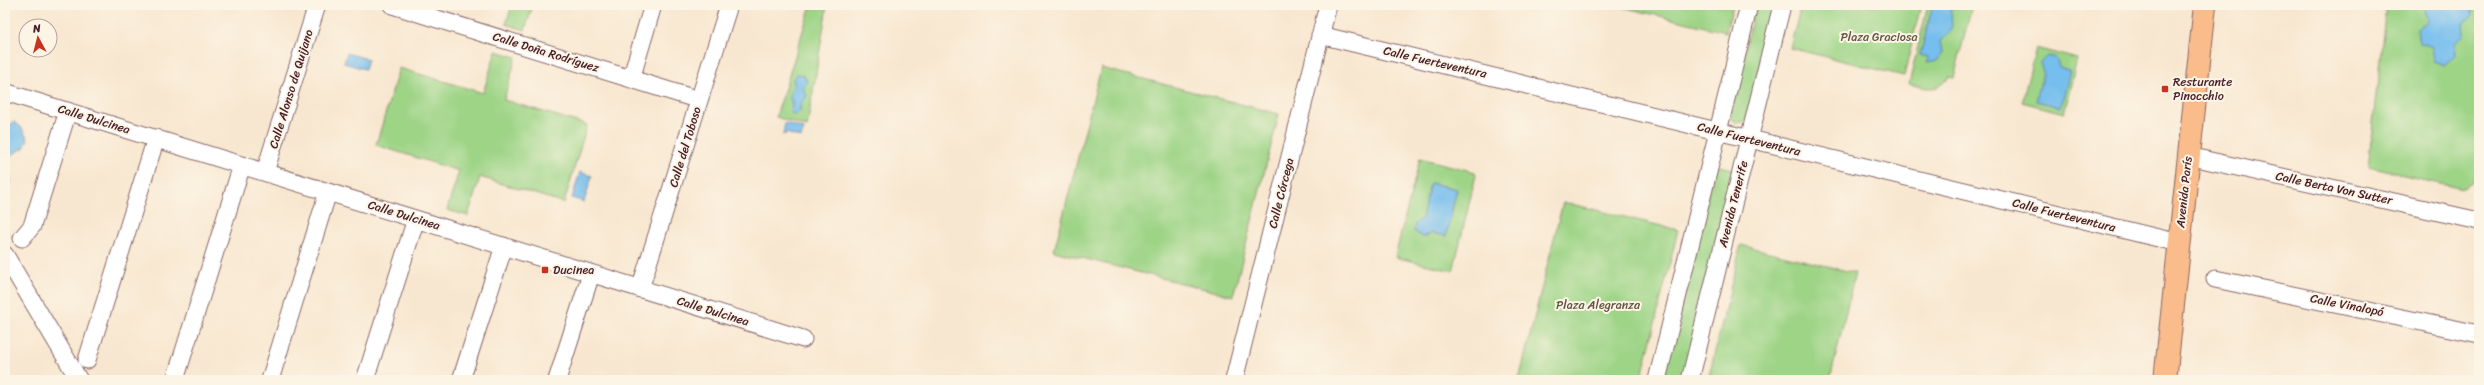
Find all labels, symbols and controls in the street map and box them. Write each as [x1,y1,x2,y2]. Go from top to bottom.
north arrow [18,18,58,58]
text: N [31,19,42,39]
street label: Calle Doña Rodríguez [490,25,602,79]
park label: Plaza Graciosa [1841,26,1917,48]
street label: Calle Alonso de Quijano [262,27,320,151]
street label: Calle Fuerteventura [1381,39,1490,85]
place label: Resturante Pinocchio [2173,71,2232,107]
marker: Resturante Pinocchio [2160,84,2170,94]
street label: Calle Dulcinea [55,98,133,140]
street label: Calle del Toboso [662,104,708,190]
street label: Calle Fuerteventura [1695,116,1804,163]
street label: Calle Córcega [1262,155,1300,231]
street label: Avenida París [2169,155,2199,230]
street label: Avenida Tenerife [1711,158,1754,251]
street label: Calle Berta Von Sutter [2273,165,2396,211]
street label: Calle Fuerteventura [2010,192,2119,239]
street label: Calle Dulcinea [365,194,443,236]
place label: Ducinea [553,259,594,281]
marker: Ducinea [540,265,550,275]
street label: Calle Vinalopó [2308,287,2387,323]
street label: Calle Dulcinea [674,290,752,332]
park label: Plaza Alegranza [1556,294,1641,316]

